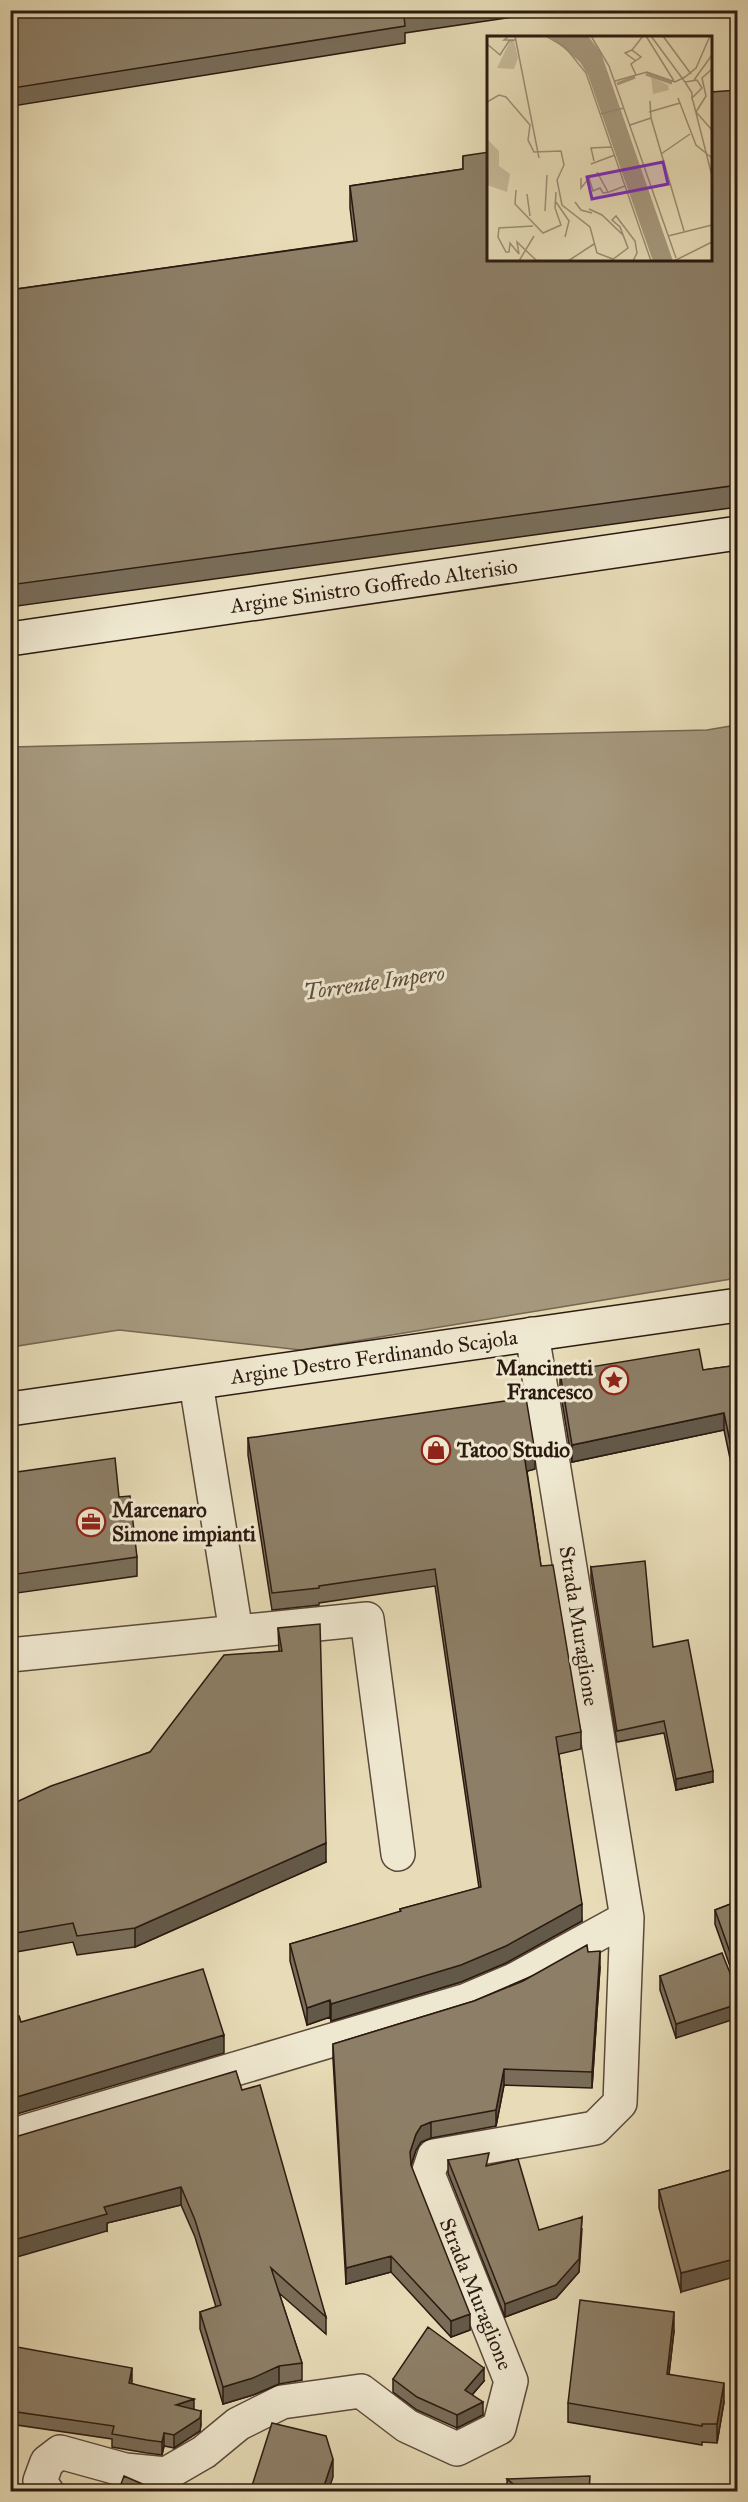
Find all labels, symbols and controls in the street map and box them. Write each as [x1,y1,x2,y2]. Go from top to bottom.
inset map [487,36,712,261]
street label: Argine Sinistro Goffredo Alterisio [228,553,520,619]
water label: Torrente Impero [302,959,446,1006]
street label: Argine Destro Ferdinando Scajola [228,1324,519,1390]
place label: Mancinetti Francesco [496,1355,593,1405]
place icon: Mancinetti Francesco [598,1364,630,1396]
shop icon: Tatoo Studio [420,1434,452,1466]
place label: Tatoo Studio [456,1437,570,1463]
place label: Marcenaro Simone impianti [112,1497,256,1547]
office icon: Marcenaro Simone impianti [75,1506,107,1538]
street label: Strada Muraglione [554,1544,605,1708]
street label: Strada Muraglione [434,2214,518,2374]

